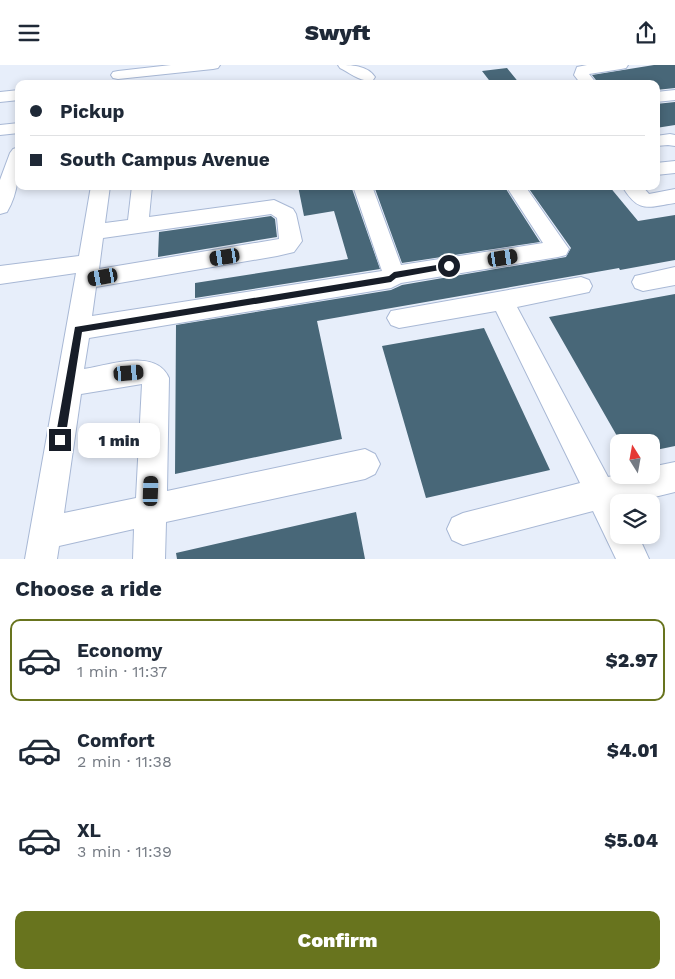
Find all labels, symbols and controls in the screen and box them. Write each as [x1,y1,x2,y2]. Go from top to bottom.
icon: menu [15,19,43,47]
icon: share [632,19,660,47]
text: Swyft [305,20,370,45]
text: Pickup [60,100,124,123]
text: South Campus Avenue [60,148,270,171]
car [209,247,240,267]
car [487,248,518,268]
route start [438,255,460,277]
car [86,267,119,287]
car [113,364,144,382]
callout: 1 min [78,423,160,457]
route end [49,429,71,451]
text: 1 min [98,431,140,450]
north arrow [610,434,660,484]
map controls [610,434,660,544]
car [142,476,159,506]
button: layers [610,494,660,544]
text: Choose a ride [15,576,162,601]
icon: car [17,638,62,683]
text: Economy [77,639,162,662]
text: $2.97 [606,649,658,672]
text: 1 min · 11:37 [77,662,167,681]
icon: car [17,728,62,773]
text: Comfort [77,729,155,752]
text: $4.01 [607,739,658,762]
text: 2 min · 11:38 [77,752,172,771]
icon: car [17,818,62,863]
text: XL [77,819,101,842]
text: $5.04 [604,829,658,852]
text: 3 min · 11:39 [77,842,172,861]
button: Confirm [15,911,660,969]

